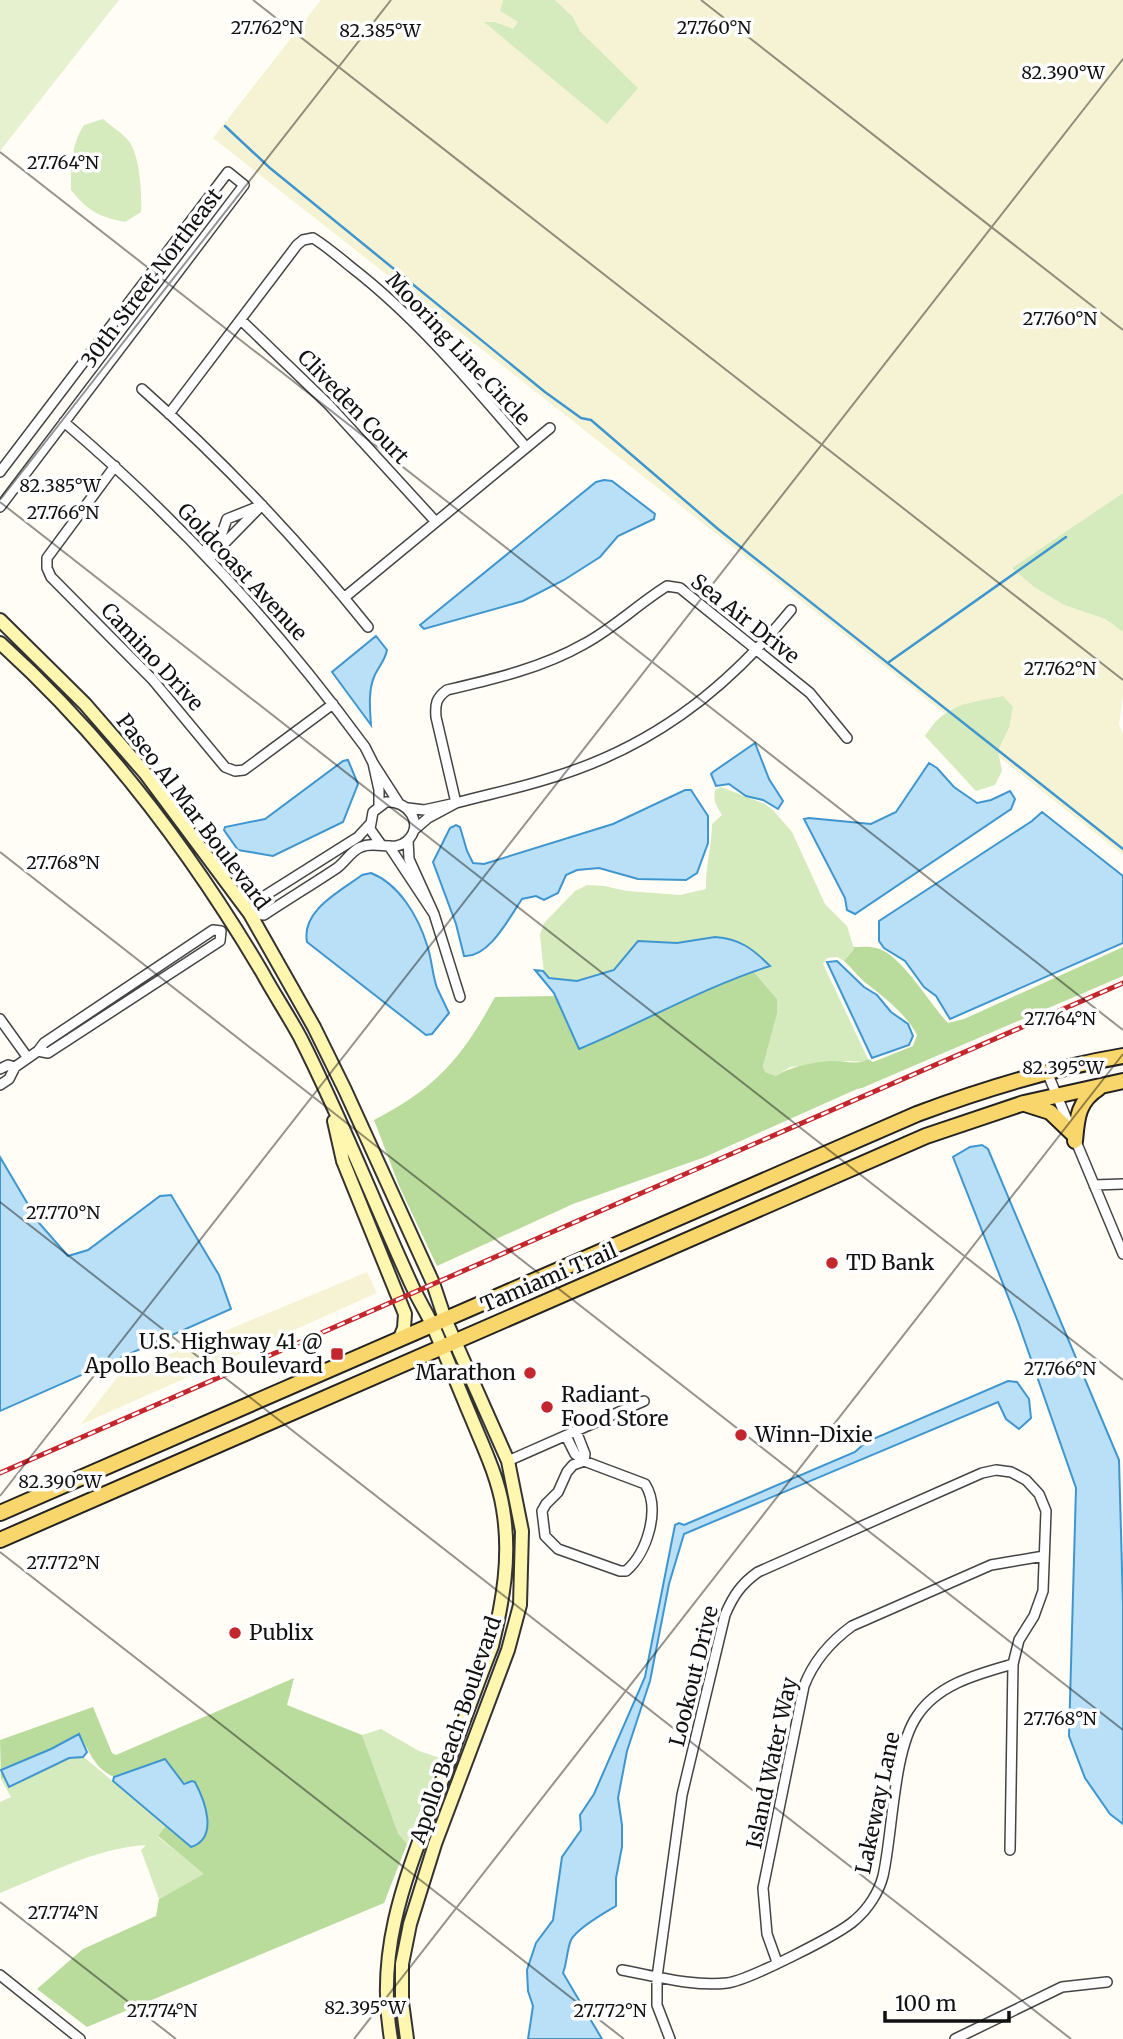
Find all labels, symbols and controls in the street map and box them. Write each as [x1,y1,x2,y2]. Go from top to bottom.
text: 27.762°N [231,16,303,39]
text: 27.760°N [677,16,751,39]
text: 82.385°W [339,19,422,42]
text: 82.390°W [1021,61,1106,84]
text: 27.764°N [27,151,99,174]
street label: 30th Street Northeast [75,183,228,373]
street label: Mooring Line Circle [380,266,536,431]
text: 27.760°N [1023,307,1097,330]
street label: Cliveden Court [292,344,415,470]
text: 82.385°W [19,474,102,497]
street label: Goldcoast Avenue [172,497,313,646]
text: 27.766°N [27,501,99,524]
street label: Sea Air Drive [686,568,805,669]
street label: Camino Drive [95,597,209,716]
text: 27.762°N [1024,657,1096,680]
street label: Paseo Al Mar Boulevard [111,708,276,915]
text: 27.768°N [26,851,100,874]
text: 27.764°N [1024,1007,1096,1030]
text: 82.395°W [1022,1056,1105,1079]
text: 27.770°N [26,1201,100,1224]
street label: Tamiami Trail [477,1237,621,1318]
place label: TD Bank [846,1249,935,1276]
marker: TD Bank [824,1255,840,1271]
place label: U.S. Highway 41 @ Apollo Beach Boulevard [84,1328,323,1379]
marker: U.S. Highway 41 @ Apollo Beach Boulevard [329,1346,345,1362]
text: 27.766°N [1024,1357,1096,1380]
place label: Marathon [416,1359,516,1386]
marker: Marathon [522,1365,538,1381]
place label: Radiant Food Store [561,1381,668,1432]
marker: Radiant Food Store [539,1399,555,1415]
place label: Winn-Dixie [754,1421,873,1448]
marker: Winn-Dixie [733,1427,749,1443]
text: 82.390°W [18,1470,103,1493]
text: 27.772°N [26,1551,100,1574]
street label: Lookout Drive [663,1603,724,1749]
street label: Apollo Beach Boulevard [404,1612,507,1848]
place label: Publix [249,1619,314,1646]
marker: Publix [227,1625,243,1641]
street label: Island Water Way [740,1674,803,1851]
text: 27.768°N [1023,1707,1097,1730]
street label: Lakeway Lane [849,1729,906,1876]
text: 27.774°N [28,1901,98,1924]
scale bar [885,1980,1009,2024]
text: 100 m [895,1990,957,2017]
text: 82.395°W [324,1996,407,2019]
text: 27.774°N [127,1999,197,2022]
text: 27.772°N [573,1999,647,2022]

